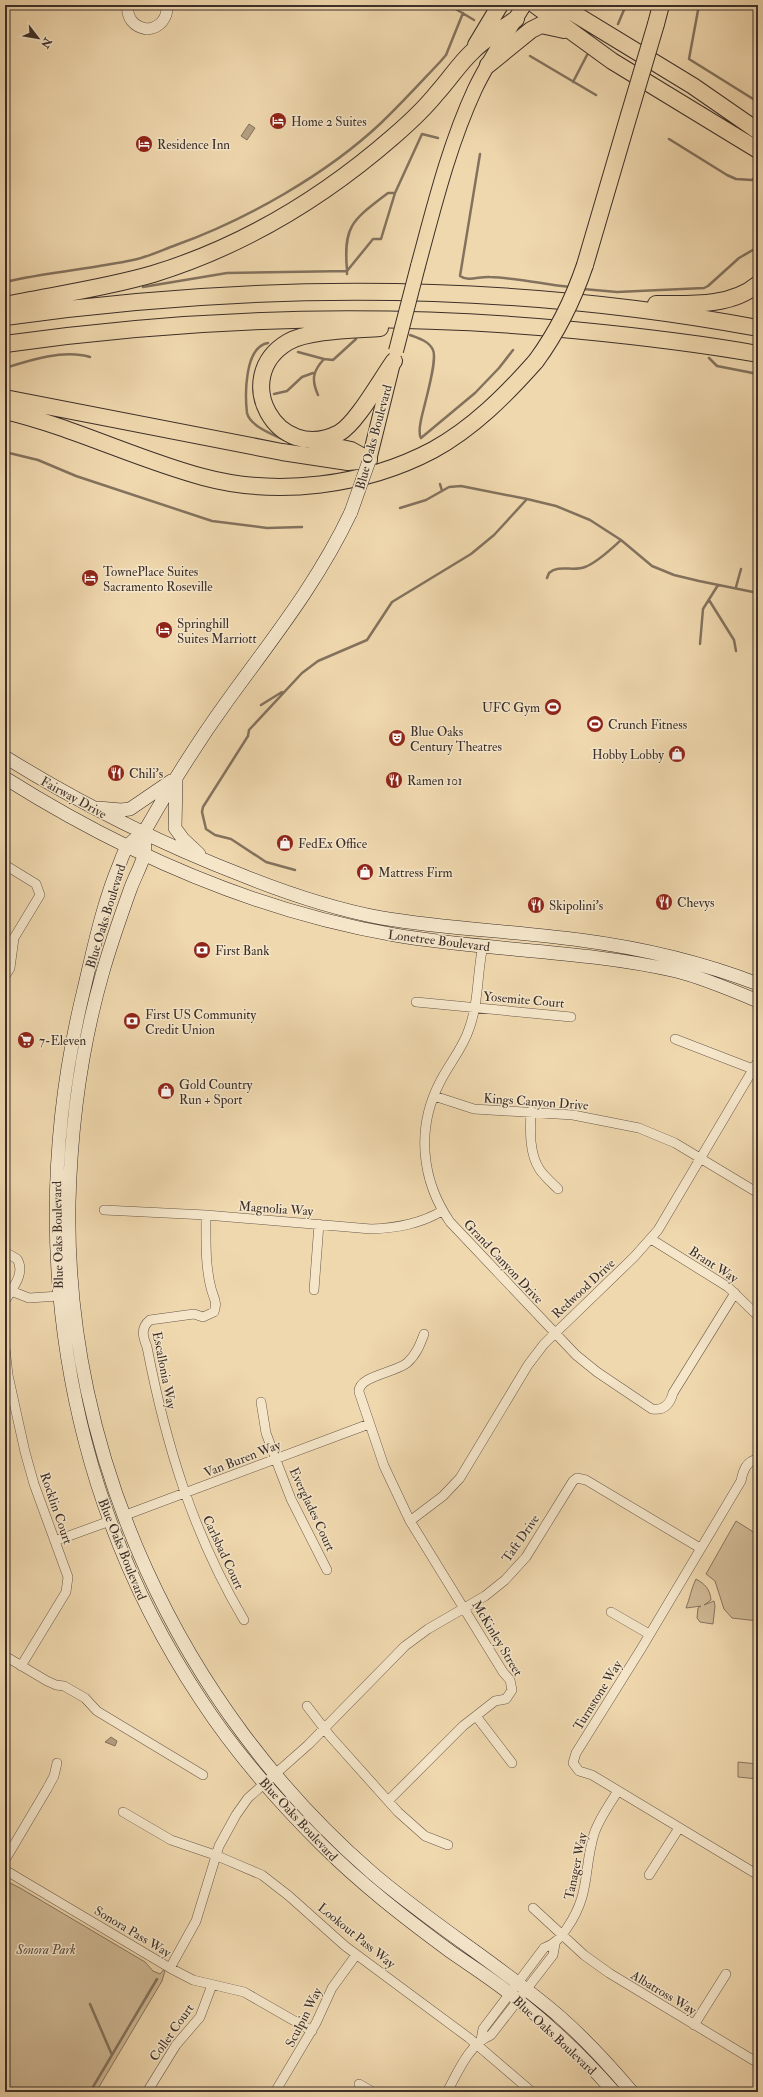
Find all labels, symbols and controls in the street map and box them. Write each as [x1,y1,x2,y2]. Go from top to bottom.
north arrow [18,18,58,58]
text: N [37,34,55,51]
hotel icon: Home 2 Suites [268,111,288,131]
place label: Home 2 Suites [291,114,367,130]
hotel icon: Residence Inn [134,134,154,154]
place label: Residence Inn [157,137,230,153]
street label: Blue Oaks Boulevard [352,382,396,492]
place label: TownePlace Suites Sacramento Roseville [103,564,213,595]
hotel icon: TownePlace Suites Sacramento Roseville [80,568,100,588]
place label: Springhill Suites Marriott [177,616,257,647]
hotel icon: Springhill Suites Marriott [154,620,174,640]
sports icon: UFC Gym [543,697,563,717]
place label: UFC Gym [482,700,540,717]
sports icon: Crunch Fitness [585,714,605,734]
place label: Crunch Fitness [608,717,688,733]
place label: Blue Oaks Century Theatres [410,724,503,756]
theatre icon: Blue Oaks Century Theatres [387,728,407,748]
shop icon: Hobby Lobby [667,744,687,764]
place label: Hobby Lobby [592,747,664,764]
restaurant icon: Chili's [106,763,126,783]
place label: Chili's [129,766,164,782]
restaurant icon: Ramen 101 [384,770,404,790]
street label: Fairway Drive [37,773,110,824]
place label: Ramen 101 [407,773,463,789]
shop icon: FedEx Office [275,833,295,853]
place label: FedEx Office [298,836,368,852]
street label: Blue Oaks Boulevard [82,862,130,970]
shop icon: Mattress Firm [355,862,375,882]
place label: Mattress Firm [378,865,453,881]
restaurant icon: Chevys [654,892,674,912]
restaurant icon: Skipolini's [526,895,546,915]
place label: Chevys [677,895,715,912]
place label: Skipolini's [549,898,604,915]
street label: Lonetree Boulevard [387,927,491,955]
bank icon: First Bank [192,940,212,960]
place label: First Bank [215,943,270,959]
street label: Yosemite Court [483,988,565,1012]
place label: First US Community Credit Union [145,1007,256,1038]
bank icon: First US Community Credit Union [122,1011,142,1031]
supermarket icon: 7-Eleven [16,1030,36,1050]
place label: 7-Eleven [39,1033,86,1049]
place label: Gold Country Run + Sport [179,1077,253,1109]
shop icon: Gold Country Run + Sport [156,1081,176,1101]
street label: Kings Canyon Drive [483,1090,590,1115]
street label: Blue Oaks Boulevard [49,1180,67,1289]
street label: Magnolia Way [238,1198,314,1221]
street label: Grand Canyon Drive [459,1216,547,1308]
street label: Brant Way [685,1243,741,1288]
street label: Redwood Drive [549,1255,619,1322]
street label: Escallonia Way [148,1330,179,1411]
street label: Van Buren Way [202,1437,284,1482]
street label: Everglades Court [286,1465,338,1554]
street label: Rocklin Court [36,1470,76,1546]
street label: Blue Oaks Boulevard [94,1496,150,1603]
street label: Taft Drive [499,1511,543,1565]
street label: Carlsbad Court [199,1513,247,1592]
street label: McKinley Street [467,1598,526,1680]
street label: Turnstone Way [570,1657,627,1734]
street label: Blue Oaks Boulevard [256,1775,341,1865]
street label: Tanager Way [561,1831,592,1901]
street label: Lookout Pass Way [314,1900,399,1973]
street label: Sonora Pass Way [91,1903,174,1962]
park label: Sonora Park [15,1942,76,1958]
street label: Albatross Way [627,1967,699,2020]
street label: Sculpin Way [282,1985,327,2050]
street label: Blue Oaks Boulevard [509,1993,600,2079]
street label: Collet Court [146,2001,197,2064]

